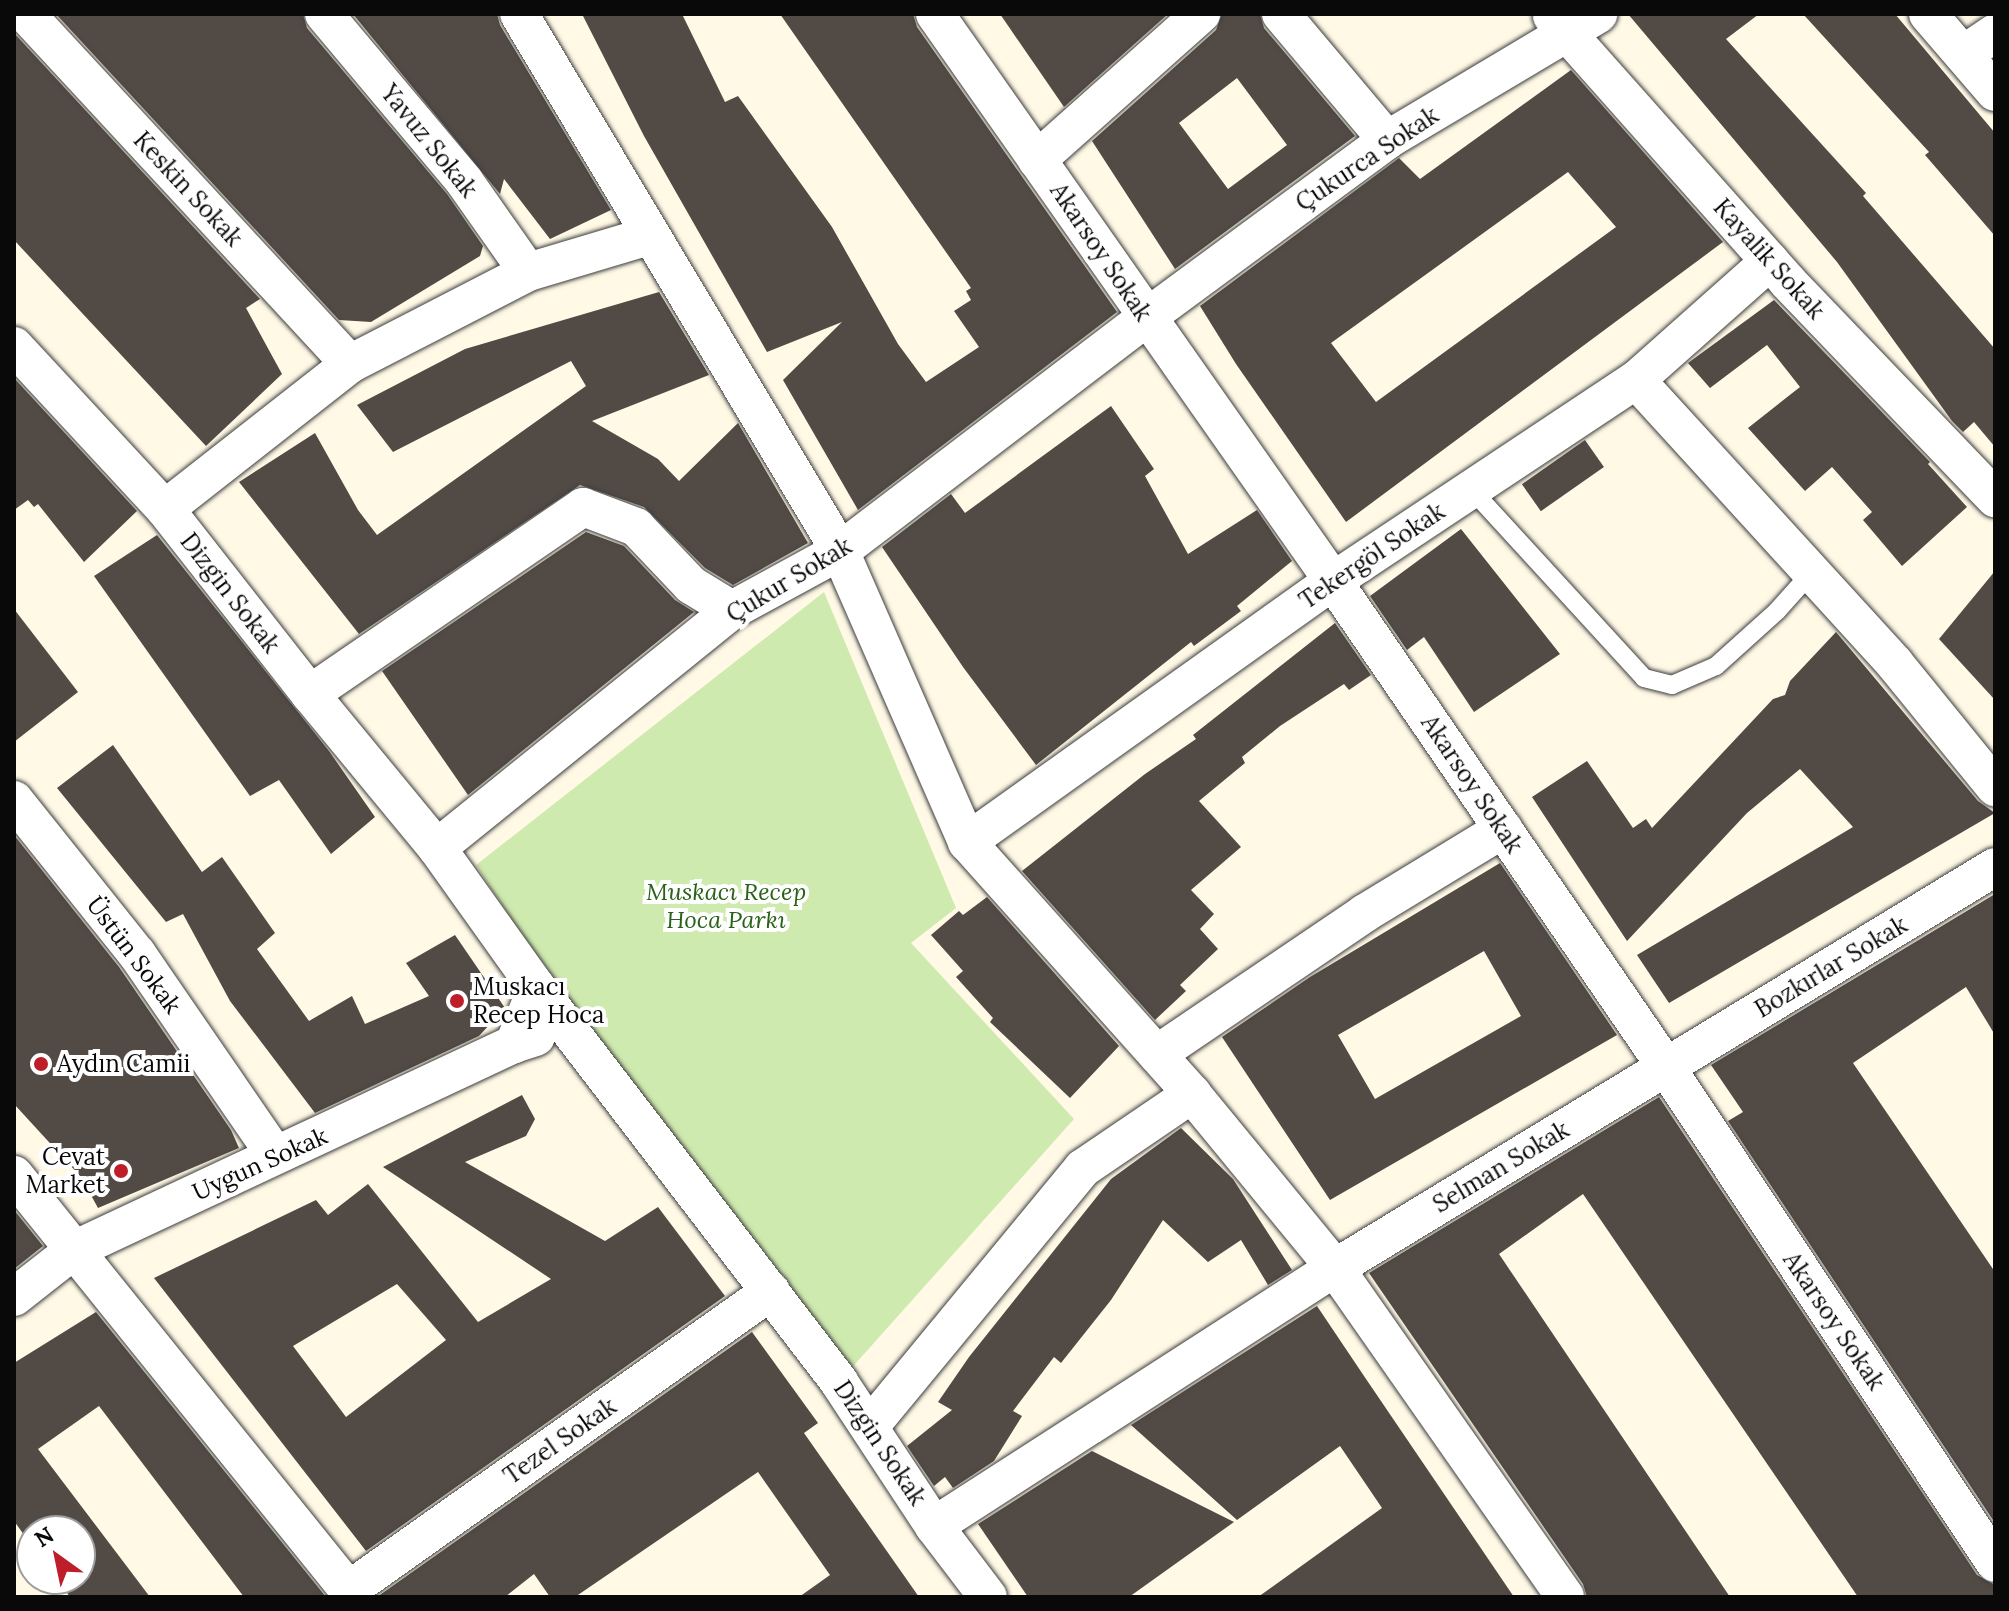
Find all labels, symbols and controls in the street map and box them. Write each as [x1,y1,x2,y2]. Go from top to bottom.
street label: Yavuz Sokak [375,79,483,203]
street label: Çukurca Sokak [1290,101,1444,217]
street label: Keskin Sokak [128,126,248,252]
street label: Akarsoy Sokak [1044,177,1158,327]
street label: Kayalik Sokak [1707,193,1831,325]
street label: Tekergöl Sokak [1294,497,1450,615]
street label: Dizgin Sokak [174,527,286,659]
street label: Çukur Sokak [721,531,857,629]
street label: Akarsoy Sokak [1415,709,1529,859]
park label: Muskacı Recep Hoca Parkı [646,878,806,934]
street label: Üstün Sokak [81,891,187,1019]
street label: Bozkırlar Sokak [1750,910,1912,1024]
place label: Muskacı Recep Hoca [473,973,604,1029]
marker: Muskacı Recep Hoca [448,992,466,1010]
place label: Aydın Camii [57,1050,190,1078]
marker: Aydın Camii [32,1055,50,1073]
street label: Selman Sokak [1428,1115,1574,1219]
street label: Uygun Sokak [188,1121,332,1207]
place label: Cevat Market [25,1143,105,1199]
marker: Cevat Market [112,1162,130,1180]
street label: Akarsoy Sokak [1777,1246,1891,1396]
street label: Dizgin Sokak [828,1375,932,1511]
street label: Tezel Sokak [498,1392,622,1490]
north arrow [16,1515,96,1595]
text: N [29,1520,59,1553]

